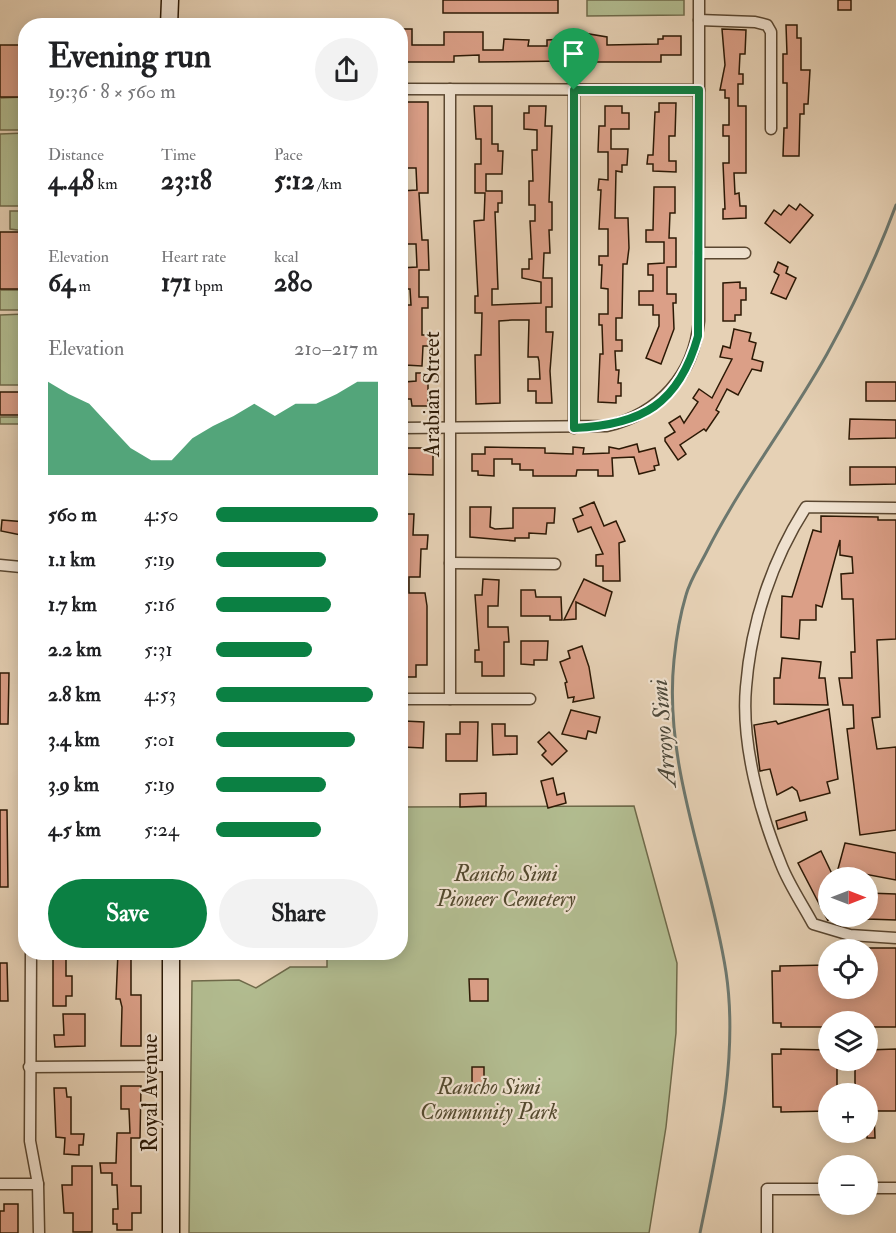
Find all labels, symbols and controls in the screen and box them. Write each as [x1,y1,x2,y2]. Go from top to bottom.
pin [548,28,599,90]
text: Evening run [48,36,211,77]
icon: arrive [557,37,590,70]
button: share [315,38,378,101]
text: 19:36 · 8 × 560 m [48,79,176,104]
text: Distance [48,145,104,165]
text: Time [161,145,196,165]
text: Pace [274,145,303,165]
text: 4.48 [48,165,94,197]
text: 23:18 [161,165,212,197]
text: 5:12 [274,165,314,197]
text: km [94,174,118,194]
text: /km [314,174,342,194]
text: Elevation [48,247,109,267]
text: Heart rate [161,247,226,267]
text: kcal [274,247,299,267]
text: 64 [48,267,75,299]
text: 171 [161,267,192,299]
text: 280 [274,267,313,299]
text: m [75,276,91,296]
text: bpm [192,276,223,296]
street label: Arabian Street [418,331,446,458]
text: Elevation [48,336,124,361]
text: 210–217 m [294,336,378,361]
text: 560 m [48,502,97,527]
text: 4:50 [144,502,179,527]
text: 1.1 km [48,547,95,572]
text: 5:19 [144,547,175,572]
text: 1.7 km [48,592,97,617]
text: 5:16 [144,592,175,617]
text: 2.2 km [48,637,101,662]
text: 5:31 [144,637,173,662]
water label: Arroyo Simi [643,677,684,791]
text: 2.8 km [48,682,101,707]
text: 4:53 [144,682,176,707]
text: 3.4 km [48,727,100,752]
text: 5:01 [144,727,175,752]
text: 3.9 km [48,772,99,797]
text: 5:19 [144,772,175,797]
text: 4.5 km [48,817,101,842]
text: 5:24 [144,817,179,842]
park label: Rancho Simi Pioneer Cemetery [436,860,576,913]
north arrow [818,867,878,927]
map controls [818,867,878,1215]
button: Save [48,879,207,948]
button: Share [219,879,378,948]
button: locate [818,939,878,999]
button: layers [818,1011,878,1071]
street label: Royal Avenue [136,1034,164,1152]
park label: Rancho Simi Community Park [420,1073,558,1126]
button: + [818,1083,878,1143]
button: − [818,1155,878,1215]

